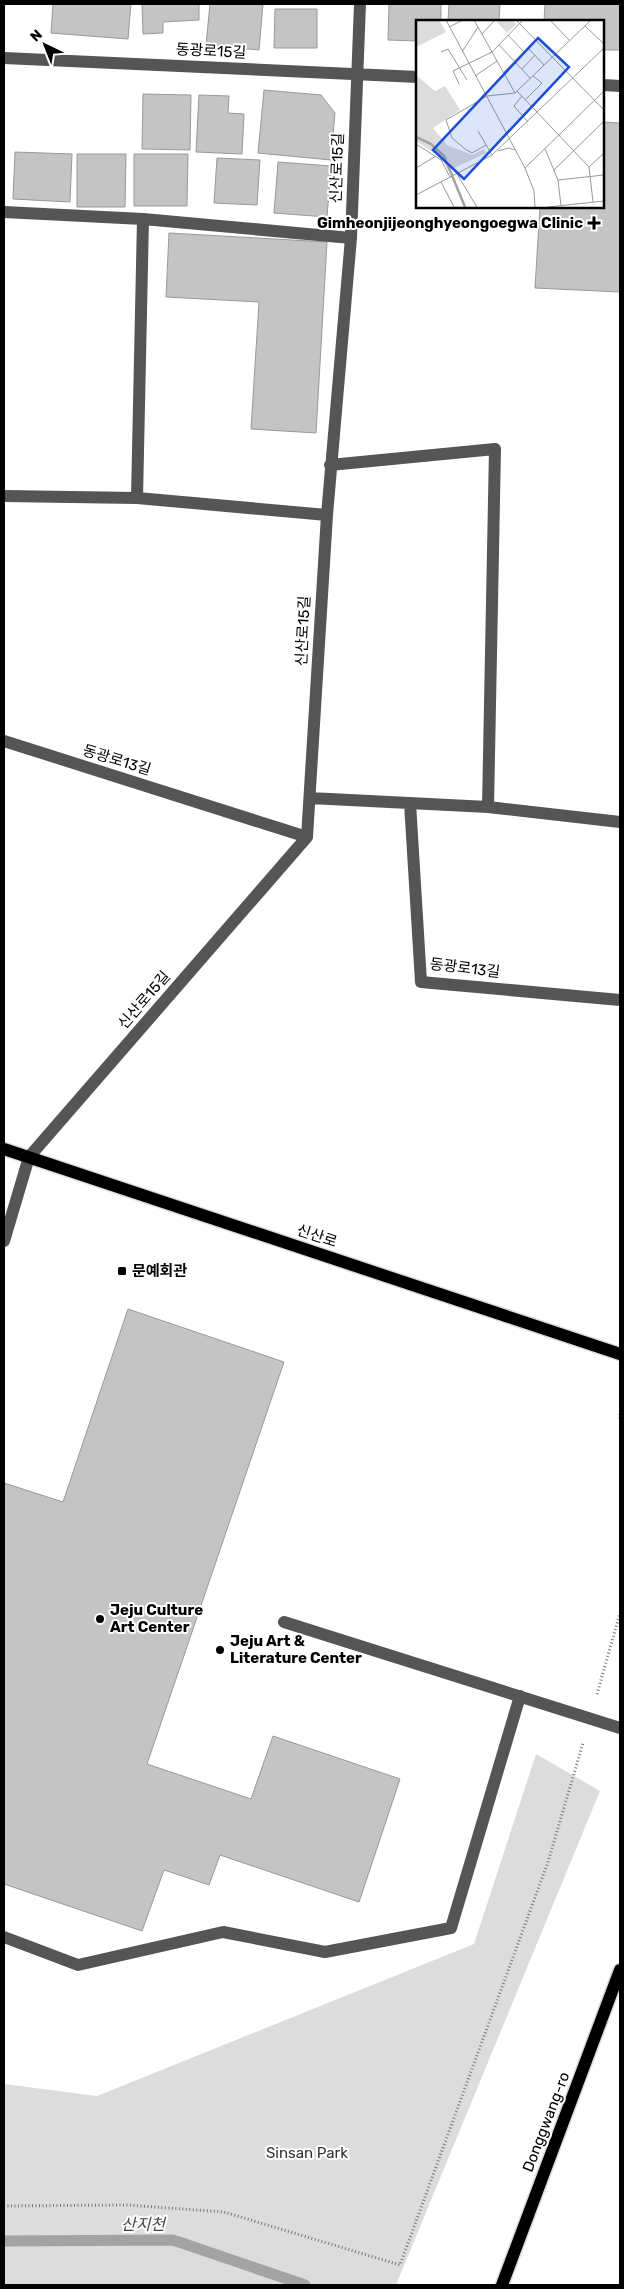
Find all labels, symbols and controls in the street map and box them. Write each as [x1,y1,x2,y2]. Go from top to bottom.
north arrow [20,20,70,70]
inset map [416,20,604,208]
text: N [27,26,46,46]
street label: 동광로15길 [175,40,247,62]
street label: 신산로15길 [327,132,347,204]
place label: Gimheonjijeonghyeongoegwa Clinic [317,214,583,232]
marker: Gimheonjijeonghyeongoegwa Clinic [587,216,601,230]
street label: 신산로15길 [292,595,314,667]
street label: 동광로13길 [81,741,153,779]
street label: 동광로13길 [429,955,501,981]
street label: 신산로15길 [114,967,174,1033]
street label: 신산로 [295,1221,339,1251]
place label: 문예회관 [132,1262,187,1280]
marker: 문예회관 [116,1265,128,1277]
place label: Jeju Culture Art Center [110,1601,203,1636]
marker: Jeju Culture Art Center [94,1613,106,1625]
place label: Jeju Art & Literature Center [230,1632,362,1667]
marker: Jeju Art & Literature Center [214,1644,226,1656]
street label: Donggwang-ro [519,2070,573,2174]
park label: Sinsan Park [266,2144,348,2162]
water label: 산지천 [121,2215,167,2234]

